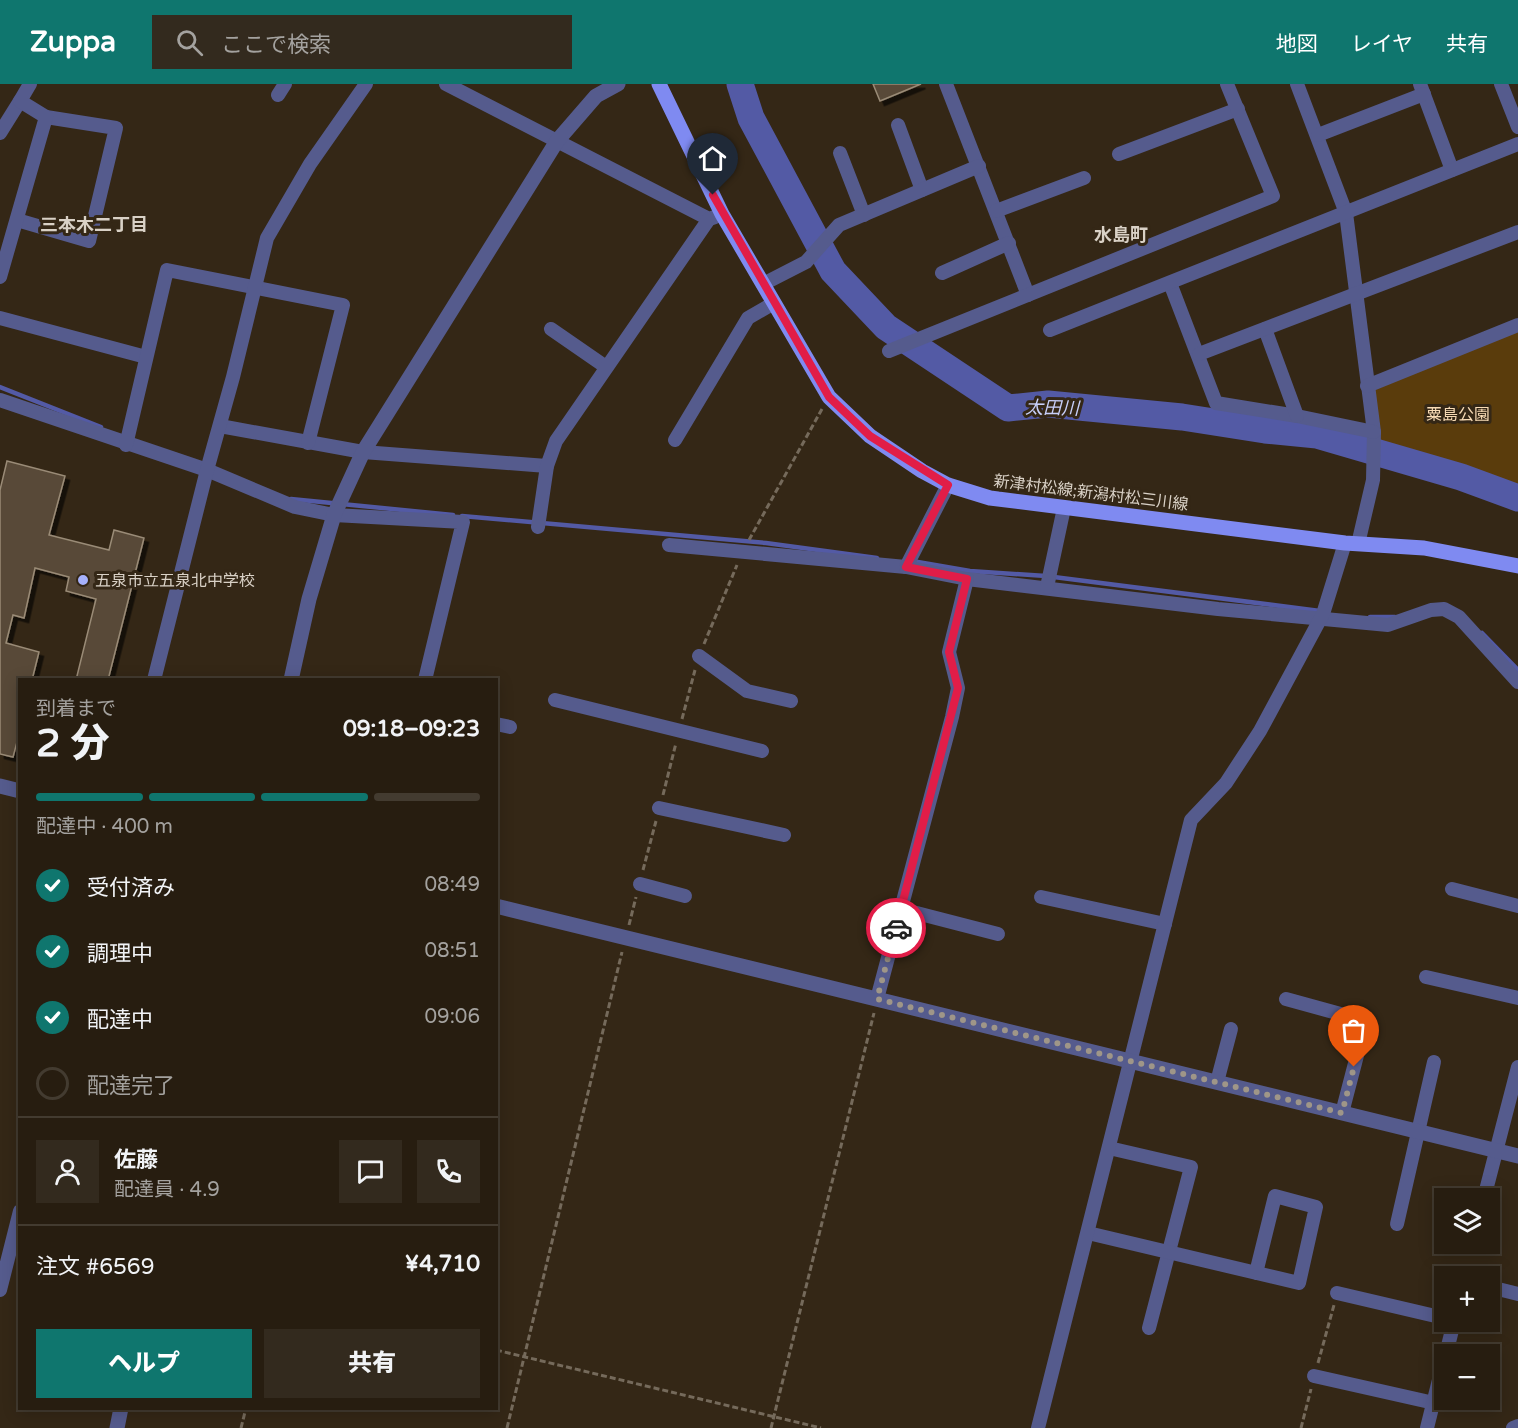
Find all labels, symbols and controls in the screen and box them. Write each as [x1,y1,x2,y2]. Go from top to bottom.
search box [152,15,572,69]
text: Zuppa [30,25,116,59]
icon: search [173,26,206,59]
text: ここで検索 [221,32,331,58]
text: 地図 [1276,32,1318,57]
text: レイヤ [1351,32,1413,57]
text: 共有 [1446,32,1488,57]
pin [687,133,738,195]
icon: home [696,142,729,175]
district label: 三本木二丁目 [40,214,148,236]
district label: 水島町 [1094,224,1148,246]
water label: 太田川 [1025,397,1081,420]
park label: 粟島公園 [1426,405,1490,425]
street label: 新津村松線;新潟村松三川線 [992,471,1189,515]
place label: 五泉市立五泉北中学校 [95,571,255,591]
marker: 五泉市立五泉北中学校 [76,573,90,587]
text: 到着まで [36,697,116,721]
text: 09:18–09:23 [343,716,480,742]
text: 2 分 [36,720,110,767]
text: 配達中 · 400 m [36,815,173,839]
icon: check [36,869,69,902]
text: 08:49 [425,873,480,897]
text: 受付済み [87,875,175,901]
courier [866,898,926,958]
icon: car [880,912,913,945]
icon: check [36,935,69,968]
text: 08:51 [425,939,480,963]
text: 調理中 [87,941,153,967]
icon: check [36,1001,69,1034]
text: 09:06 [425,1005,480,1029]
pin [1328,1005,1379,1067]
text: 配達中 [87,1007,153,1033]
icon: bag [1337,1014,1370,1047]
text: 配達完了 [87,1073,175,1099]
button: person [36,1140,99,1203]
button: chat [339,1140,402,1203]
button: phone [417,1140,480,1203]
text: 佐藤 [114,1147,158,1173]
text: 配達員 · 4.9 [114,1178,220,1202]
map controls [1434,1188,1500,1410]
button: layers [1434,1188,1500,1254]
text: ¥4,710 [405,1251,480,1277]
text: 注文 #6569 [36,1254,154,1280]
button: + [1434,1266,1500,1332]
button: ヘルプ [36,1329,252,1398]
button: 共有 [264,1329,480,1398]
button: − [1434,1344,1500,1410]

